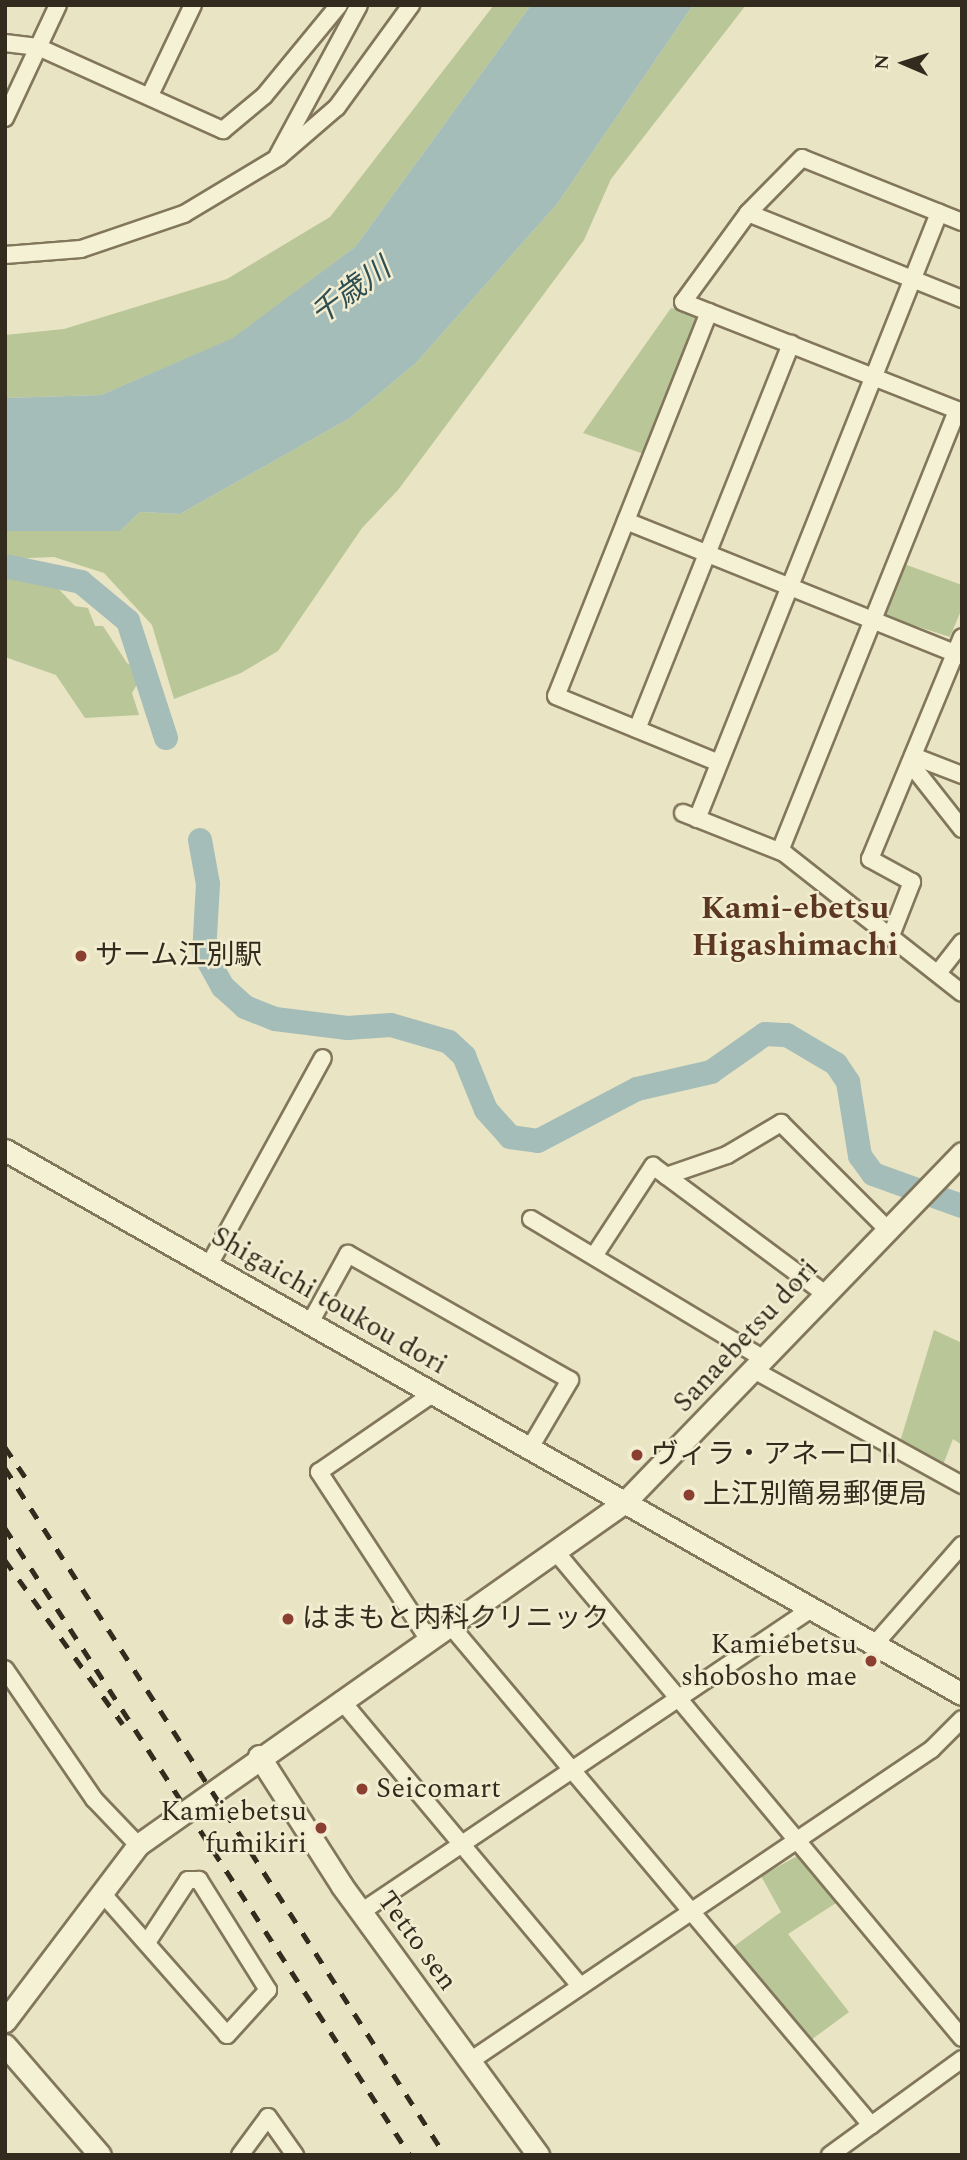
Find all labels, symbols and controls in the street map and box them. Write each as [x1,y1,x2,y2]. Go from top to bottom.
north arrow [869,28,939,98]
text: N [868,53,897,70]
water label: 千歳川 [304,251,398,333]
district label: Kami-ebetsu Higashimachi [692,891,898,966]
place label: サーム江別駅 [95,939,263,973]
marker: サーム江別駅 [73,948,89,964]
street label: Shigaichi toukou dori [205,1220,453,1382]
street label: Sanaebetsu dori [666,1252,826,1420]
place label: ヴィラ・アネーロⅡ [651,1438,903,1472]
marker: ヴィラ・アネーロⅡ [629,1447,645,1463]
place label: 上江別簡易郵便局 [703,1478,927,1512]
marker: 上江別簡易郵便局 [681,1487,697,1503]
place label: はまもと内科クリニック [302,1602,610,1636]
marker: はまもと内科クリニック [280,1611,296,1627]
place label: Kamiebetsu shobosho mae [681,1628,857,1694]
marker: Kamiebetsu shobosho mae [863,1653,879,1669]
place label: Seicomart [376,1772,501,1806]
marker: Seicomart [354,1781,370,1797]
place label: Kamiebetsu fumikiri [160,1795,307,1861]
marker: Kamiebetsu fumikiri [313,1820,329,1836]
street label: Tetto sen [370,1885,464,1997]

